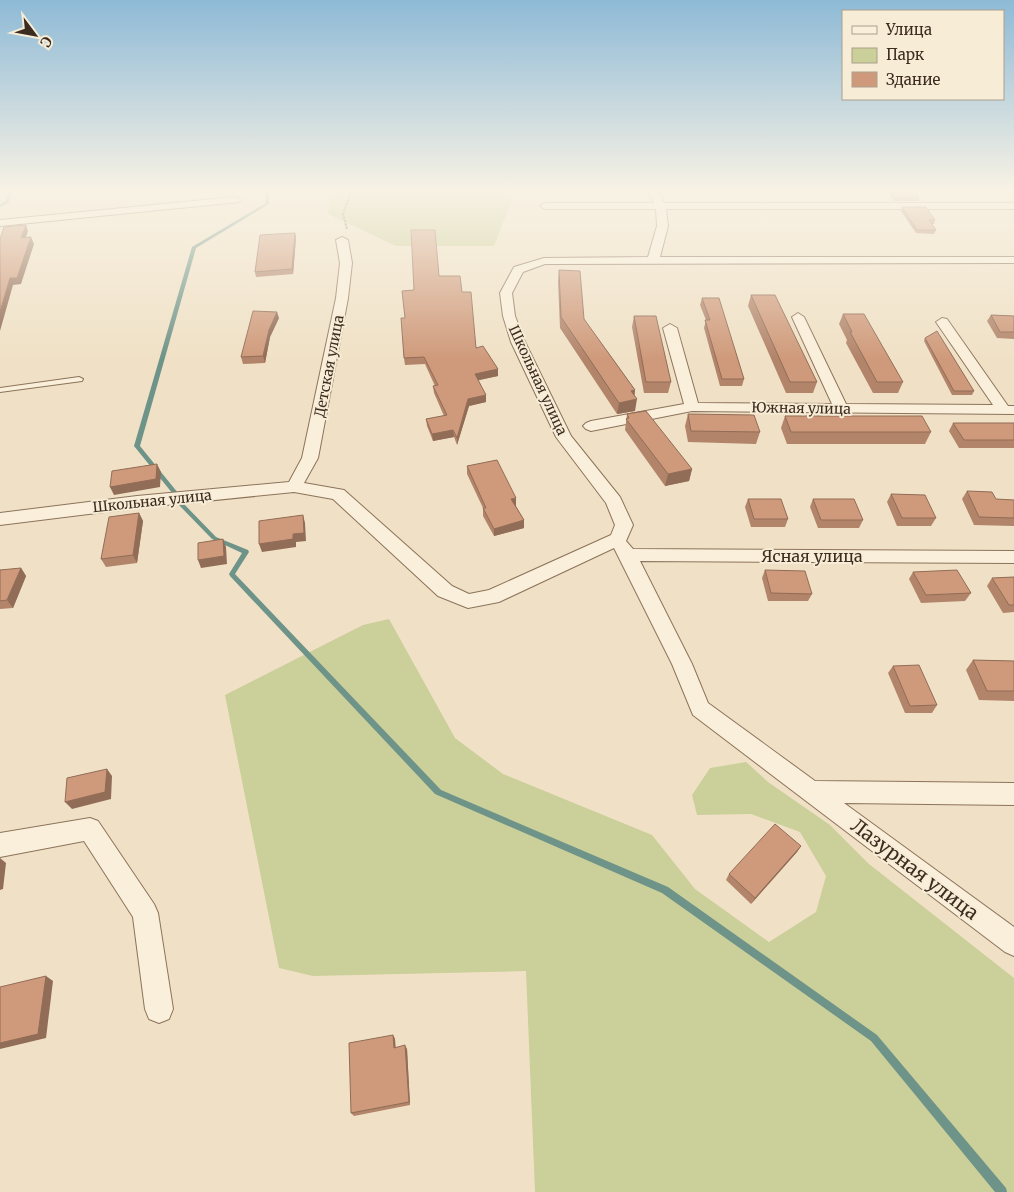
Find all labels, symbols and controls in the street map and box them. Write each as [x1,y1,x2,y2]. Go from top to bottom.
north arrow [10,10,60,60]
legend [842,10,1004,100]
text: Улица [885,20,932,39]
text: С [36,33,56,51]
text: Парк [886,45,925,64]
text: Здание [886,70,940,89]
street label: Детская улица [310,313,348,419]
street label: Школьная улица [505,322,572,438]
street label: Южная улица [751,398,851,418]
street label: Школьная улица [92,486,213,516]
street label: Ясная улица [761,546,863,566]
street label: Лазурная улица [847,813,983,925]

